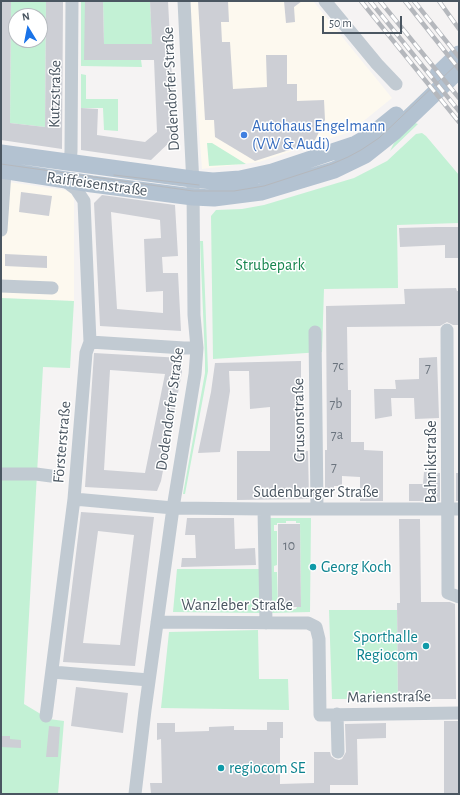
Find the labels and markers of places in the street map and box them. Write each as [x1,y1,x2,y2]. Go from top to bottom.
place label: Autohaus Engelmann (VW & Audi) [252,116,386,154]
marker: Autohaus Engelmann (VW & Audi) [239,130,249,140]
place label: Georg Koch [321,557,392,577]
marker: Georg Koch [308,562,318,572]
place label: Sporthalle Regiocom [353,627,418,665]
marker: Sporthalle Regiocom [421,641,431,651]
place label: regiocom SE [229,758,305,778]
marker: regiocom SE [216,763,226,773]

